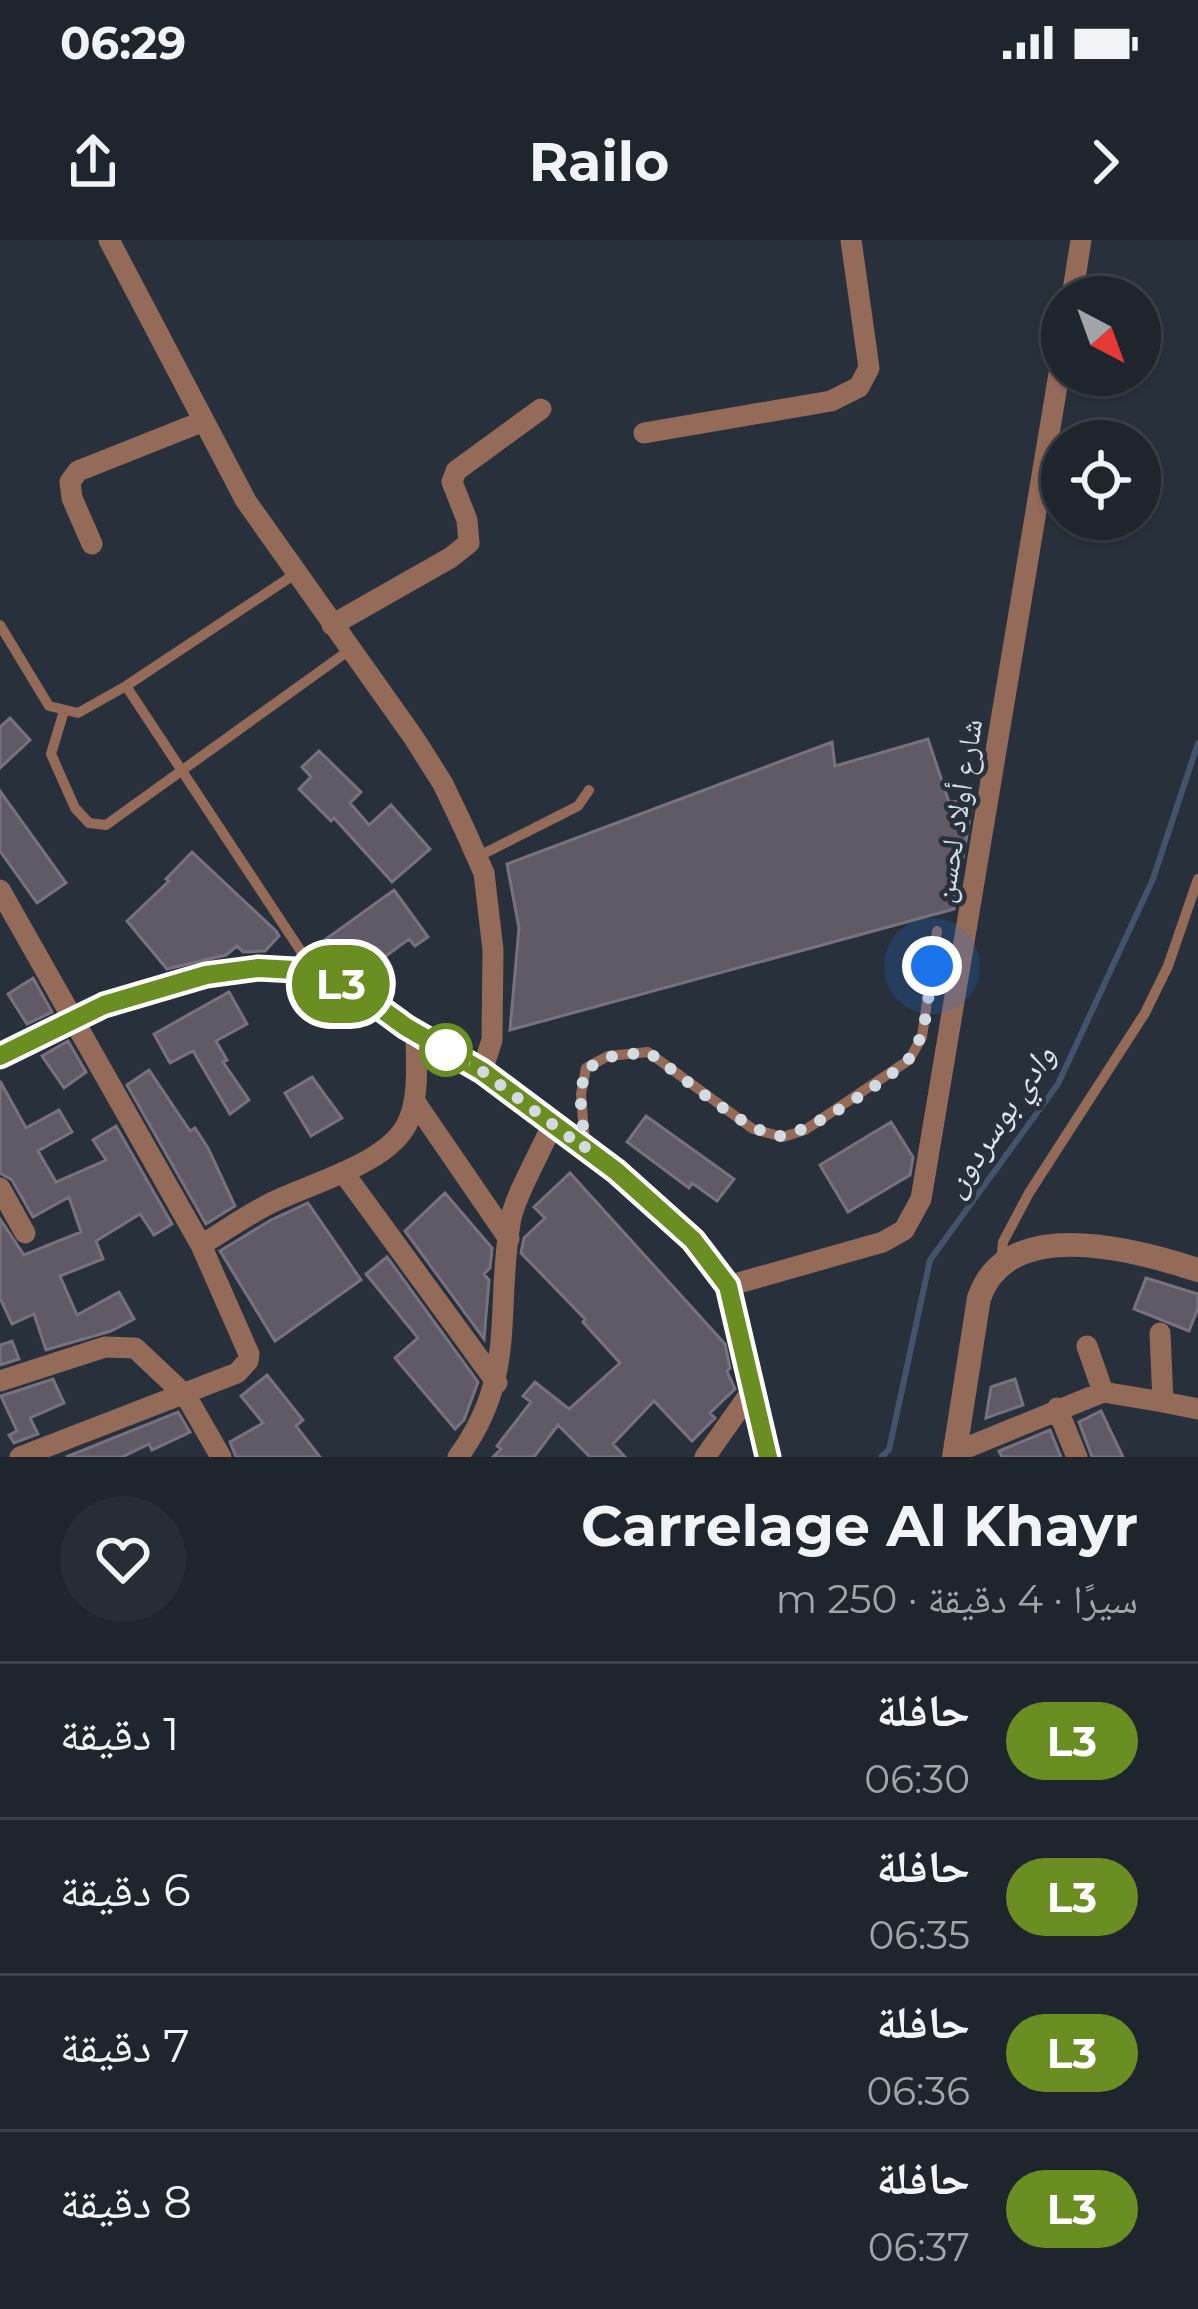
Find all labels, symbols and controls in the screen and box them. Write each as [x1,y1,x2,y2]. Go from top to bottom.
text: 06:29 [60,15,186,70]
icon: share [60,129,126,195]
text: Railo [529,129,669,195]
icon: forward [1072,129,1138,195]
north arrow [1041,276,1161,396]
map controls [1041,276,1161,540]
button: locate [1041,420,1161,540]
street label: شارع أولاد لحسن [925,716,991,906]
your location [902,936,962,996]
line badge: L3 [287,945,395,1023]
text: L3 [316,958,366,1010]
unlabelled marker [421,1025,471,1075]
water label: وادي بوسردون [933,1037,1069,1207]
text: Carrelage Al Khayr [581,1491,1138,1560]
button: heart [60,1496,186,1622]
text: سيرًا · 4 دقيقة · 250 m [776,1575,1138,1623]
text: حافلة [877,1682,970,1737]
text: 1 دقيقة [60,1706,180,1761]
text: L3 [1047,1715,1097,1767]
text: 06:30 [864,1755,970,1803]
text: حافلة [877,1838,970,1893]
text: 6 دقيقة [60,1862,191,1917]
text: L3 [1047,1871,1097,1923]
text: 06:35 [868,1911,970,1959]
text: حافلة [877,1994,970,2049]
text: 7 دقيقة [60,2018,190,2073]
text: L3 [1047,2027,1097,2079]
text: 06:36 [866,2067,970,2115]
text: حافلة [877,2150,970,2205]
text: 8 دقيقة [60,2174,192,2229]
text: L3 [1047,2183,1097,2235]
text: 06:37 [868,2223,970,2271]

